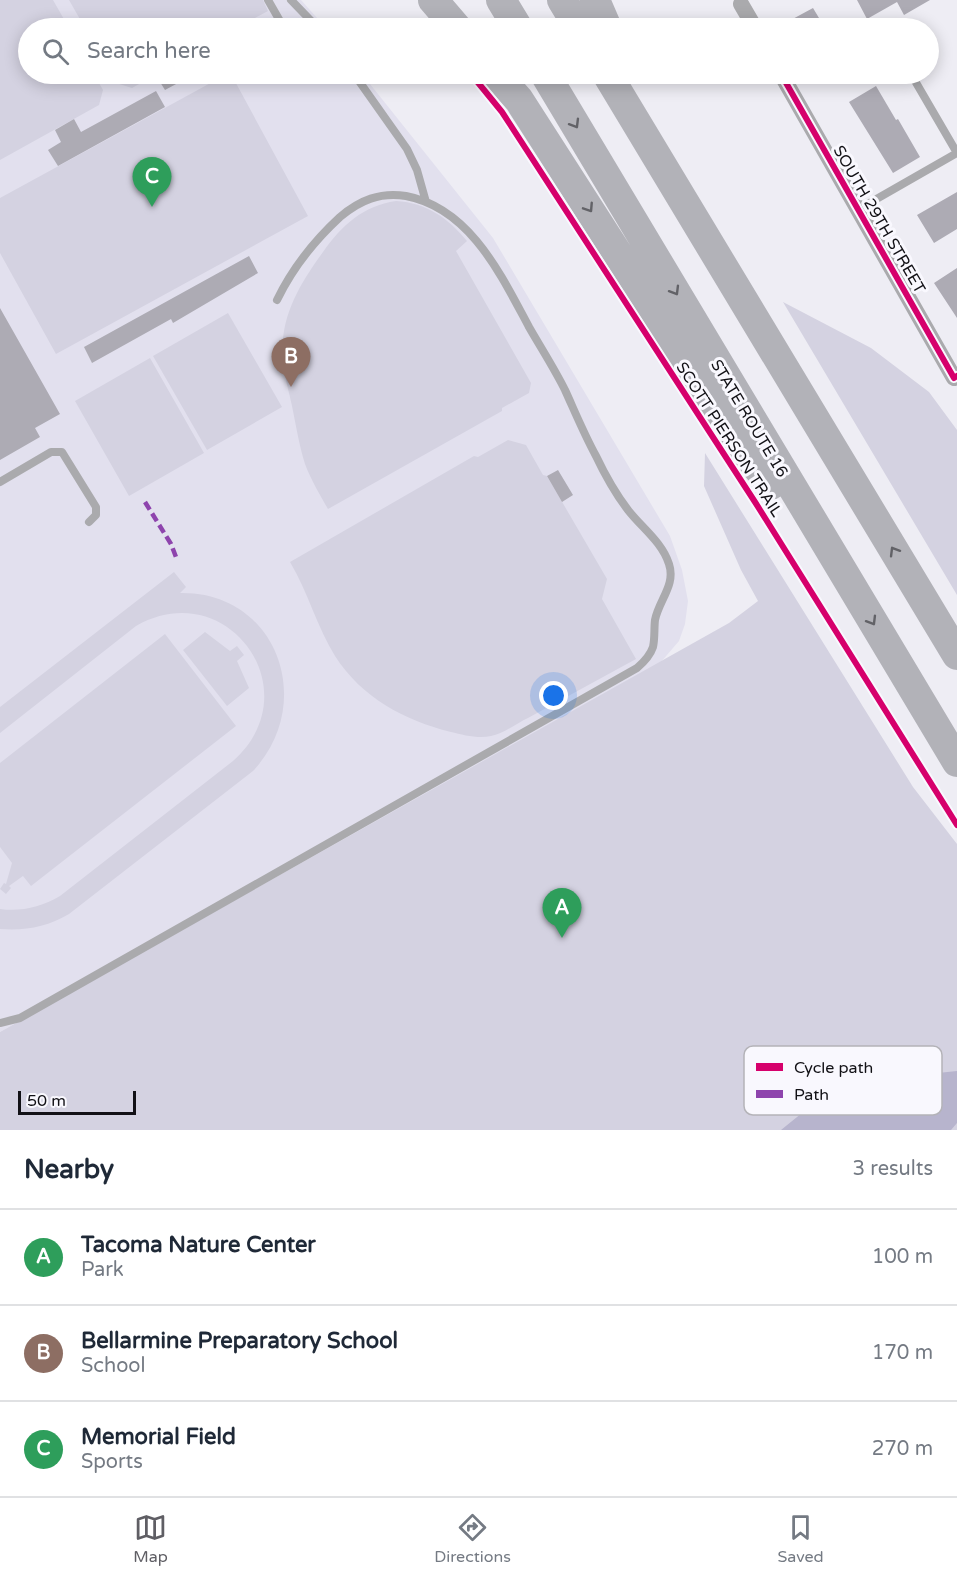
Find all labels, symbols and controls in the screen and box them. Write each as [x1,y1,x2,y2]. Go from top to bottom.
search box [18,18,939,84]
icon: search [39,35,72,68]
text: Search here [87,38,211,64]
one-way arrow [568,118,580,128]
street label: SOUTH 29TH STREET [829,142,930,297]
pin: C [132,158,172,207]
one-way arrow [581,202,593,212]
one-way arrow [667,285,679,295]
pin: B [272,338,310,387]
street label: STATE ROUTE 16 [706,356,792,481]
street label: SCOTT PIERSON TRAIL [672,358,787,521]
one-way arrow [890,547,902,557]
one-way arrow [864,615,876,625]
your location [539,681,568,710]
pin: A [542,888,582,938]
legend [744,1046,942,1115]
text: Cycle path [794,1058,873,1078]
text: Path [794,1085,829,1105]
scale bar [18,1088,136,1116]
text: 50 m [27,1091,66,1111]
text: Nearby [24,1154,114,1185]
text: 3 results [853,1157,933,1181]
text: Tacoma Nature Center [81,1232,316,1258]
text: A [36,1245,51,1269]
text: 100 m [872,1245,933,1269]
text: Park [81,1258,124,1282]
text: Bellarmine Preparatory School [81,1328,398,1354]
text: B [37,1341,50,1365]
text: 170 m [872,1341,933,1365]
text: School [81,1354,145,1378]
text: Memorial Field [81,1424,236,1450]
text: C [37,1437,50,1461]
text: 270 m [872,1437,933,1461]
text: Sports [81,1450,143,1474]
tab: Map [133,1511,168,1567]
tab: Directions [434,1511,511,1567]
tab: Saved [777,1511,824,1567]

